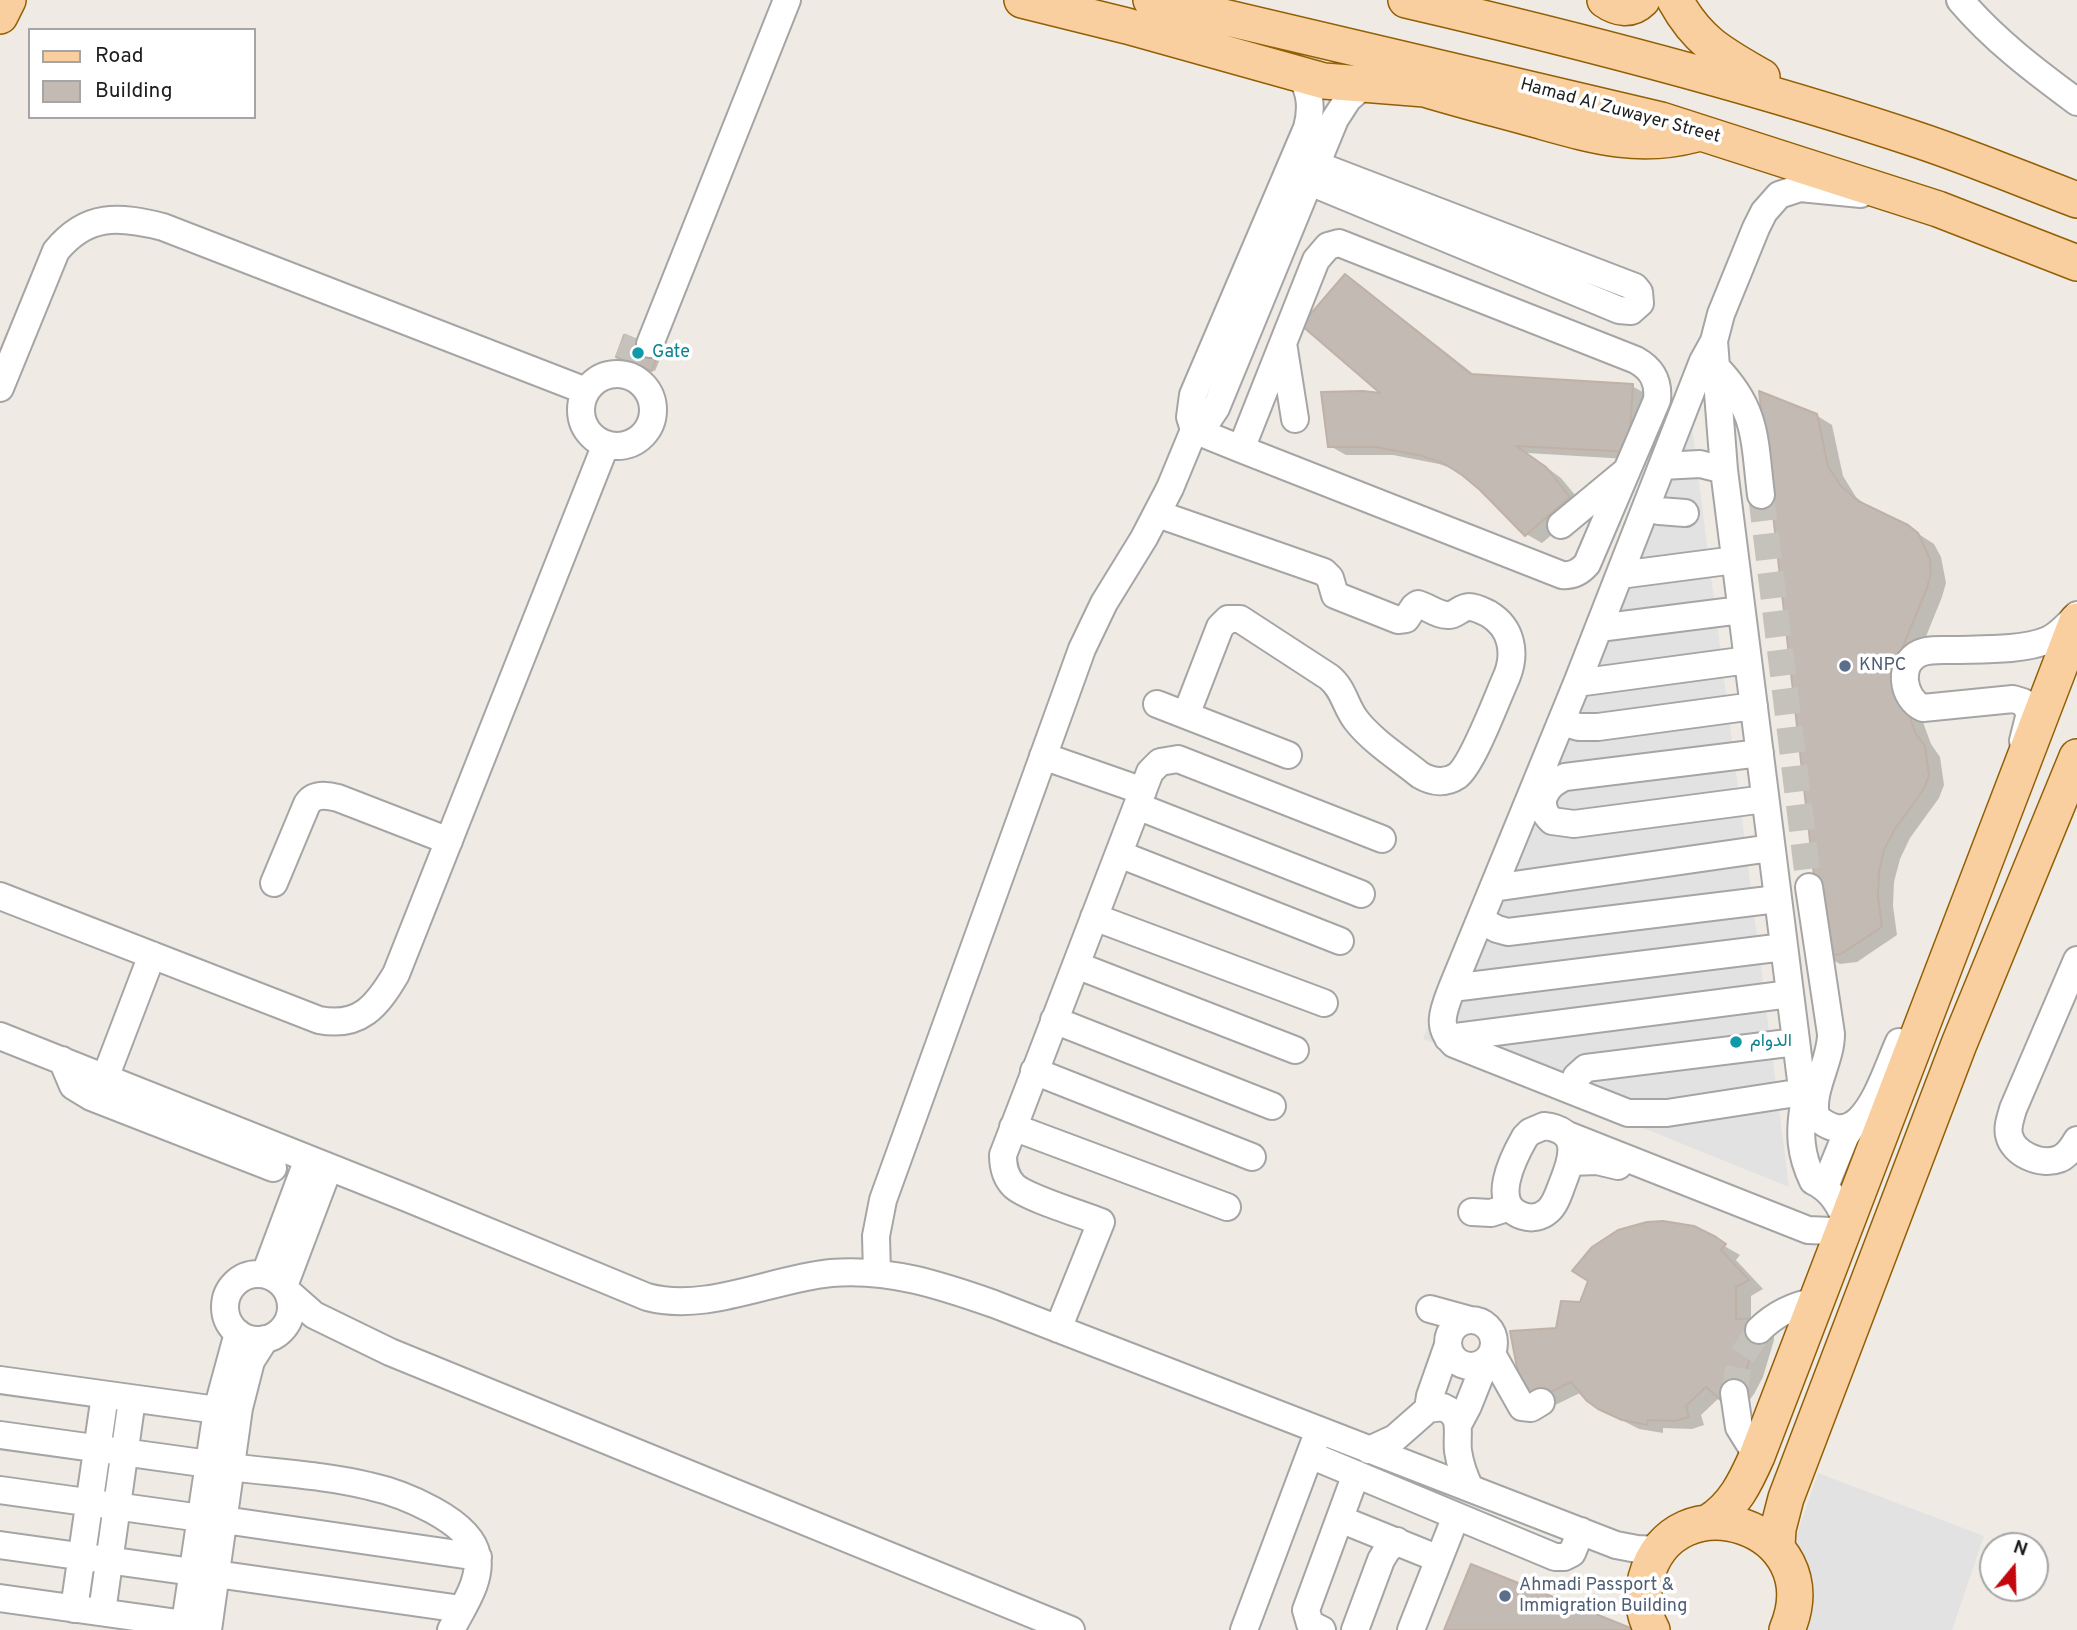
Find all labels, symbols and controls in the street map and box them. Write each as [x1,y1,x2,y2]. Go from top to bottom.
legend [28,28,256,119]
text: Road [95,43,144,70]
street label: Hamad Al Zuwayer Street [1518,75,1722,149]
text: Building [95,78,173,105]
place label: Gate [652,342,690,364]
marker: Gate [630,345,646,361]
place label: KNPC [1859,655,1906,677]
marker: KNPC [1837,658,1853,674]
place label: الدوام [1750,1031,1792,1053]
marker: الدوام [1728,1034,1744,1050]
north arrow [1979,1532,2049,1602]
text: N [2010,1535,2031,1563]
place label: Ahmadi Passport & Immigration Building [1519,1575,1687,1618]
marker: Ahmadi Passport & Immigration Building [1497,1588,1513,1604]

